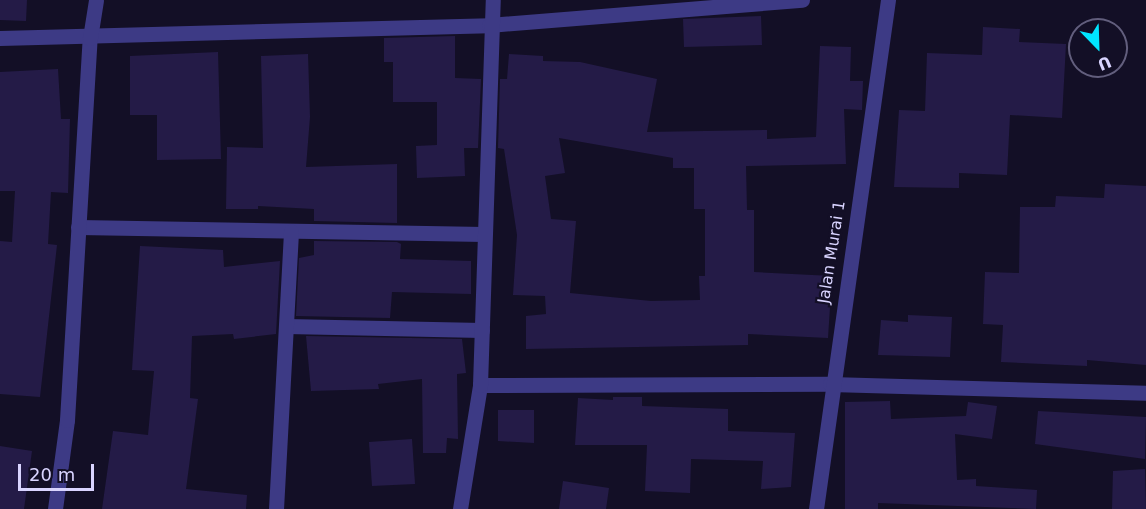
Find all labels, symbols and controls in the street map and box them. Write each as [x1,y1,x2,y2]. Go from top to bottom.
north arrow [1068,18,1128,78]
text: U [1095,52,1114,74]
street label: Jalan Murai 1 [814,199,850,305]
scale bar [21,452,98,490]
text: 20 m [29,464,75,485]

